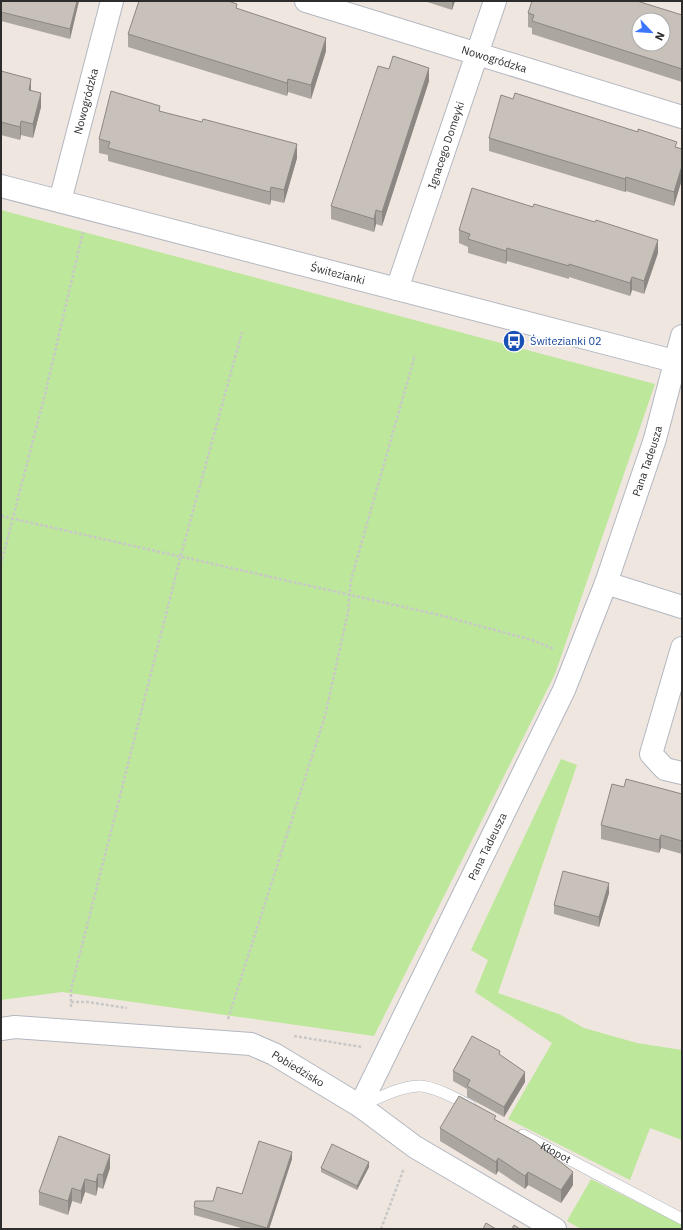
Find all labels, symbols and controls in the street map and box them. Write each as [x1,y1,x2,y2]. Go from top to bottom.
north arrow [631,12,671,52]
text: N [652,30,668,43]
street label: Nowogródzka [460,42,529,76]
street label: Nowogródzka [71,67,101,136]
street label: Ignacego Domeyki [425,99,467,191]
street label: Świtezianki [309,260,367,287]
bus stop icon: Świtezianki 02 [501,328,527,354]
place label: Świtezianki 02 [530,334,602,348]
street label: Pana Tadeusza [629,424,665,498]
street label: Pana Tadeusza [465,810,510,883]
street label: Pobiedzisko [269,1047,327,1090]
street label: Kłopot [538,1138,574,1166]

